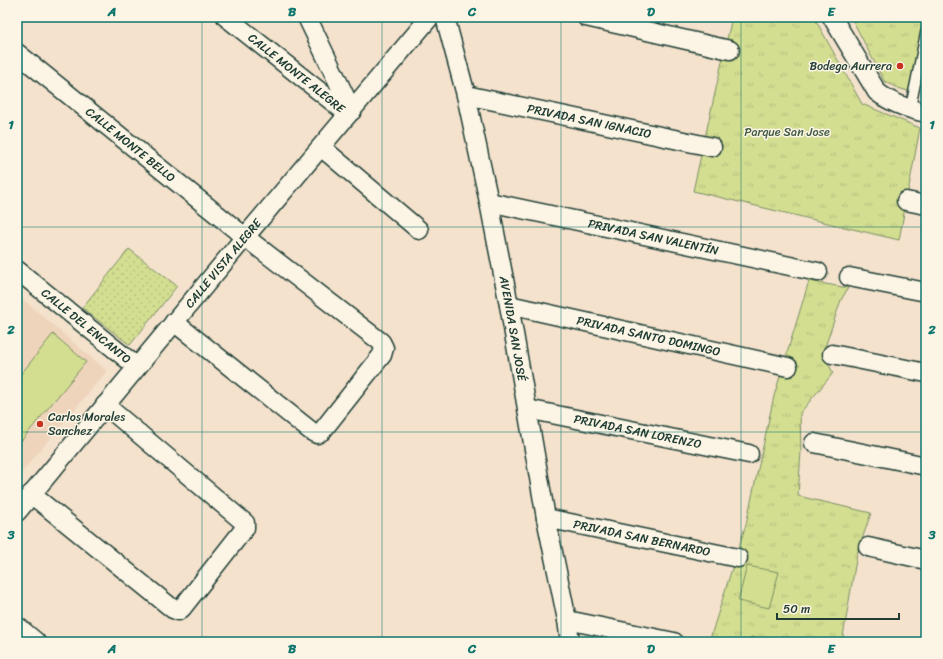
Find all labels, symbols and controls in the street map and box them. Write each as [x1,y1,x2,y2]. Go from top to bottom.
text: A [107,0,116,23]
text: B [288,0,297,23]
text: C [467,0,477,23]
text: D [647,0,655,23]
text: E [827,0,836,23]
street label: CALLE MONTE ALEGRE [243,27,351,120]
place label: Bodega Aurrera [809,55,892,77]
marker: Bodega Aurrera [895,61,905,71]
street label: PRIVADA SAN IGNACIO [525,97,654,145]
street label: CALLE MONTE BELLO [80,101,181,188]
text: 1 [8,113,14,136]
text: 1 [929,113,935,136]
park label: Parque San Jose [744,121,830,143]
street label: CALLE VISTA ALEGRE [179,212,268,313]
street label: PRIVADA SAN VALENTÍN [586,212,721,262]
street label: AVENIDA SAN JOSÉ [492,273,533,384]
street label: CALLE DEL ENCANTO [36,282,137,370]
street label: PRIVADA SANTO DOMINGO [574,309,723,363]
text: 2 [6,318,15,341]
text: 2 [927,318,936,341]
place label: Carlos Morales Sanchez [48,406,125,442]
street label: PRIVADA SAN LORENZO [572,408,704,455]
marker: Carlos Morales Sanchez [35,419,45,429]
street label: PRIVADA SAN BERNARDO [571,513,713,563]
text: 3 [6,523,15,546]
text: 3 [927,523,936,546]
scale bar [777,595,899,621]
text: 50 m [783,598,810,620]
text: A [107,637,116,659]
text: B [288,637,297,659]
text: C [467,637,477,659]
text: D [647,637,655,659]
text: E [827,637,836,659]

